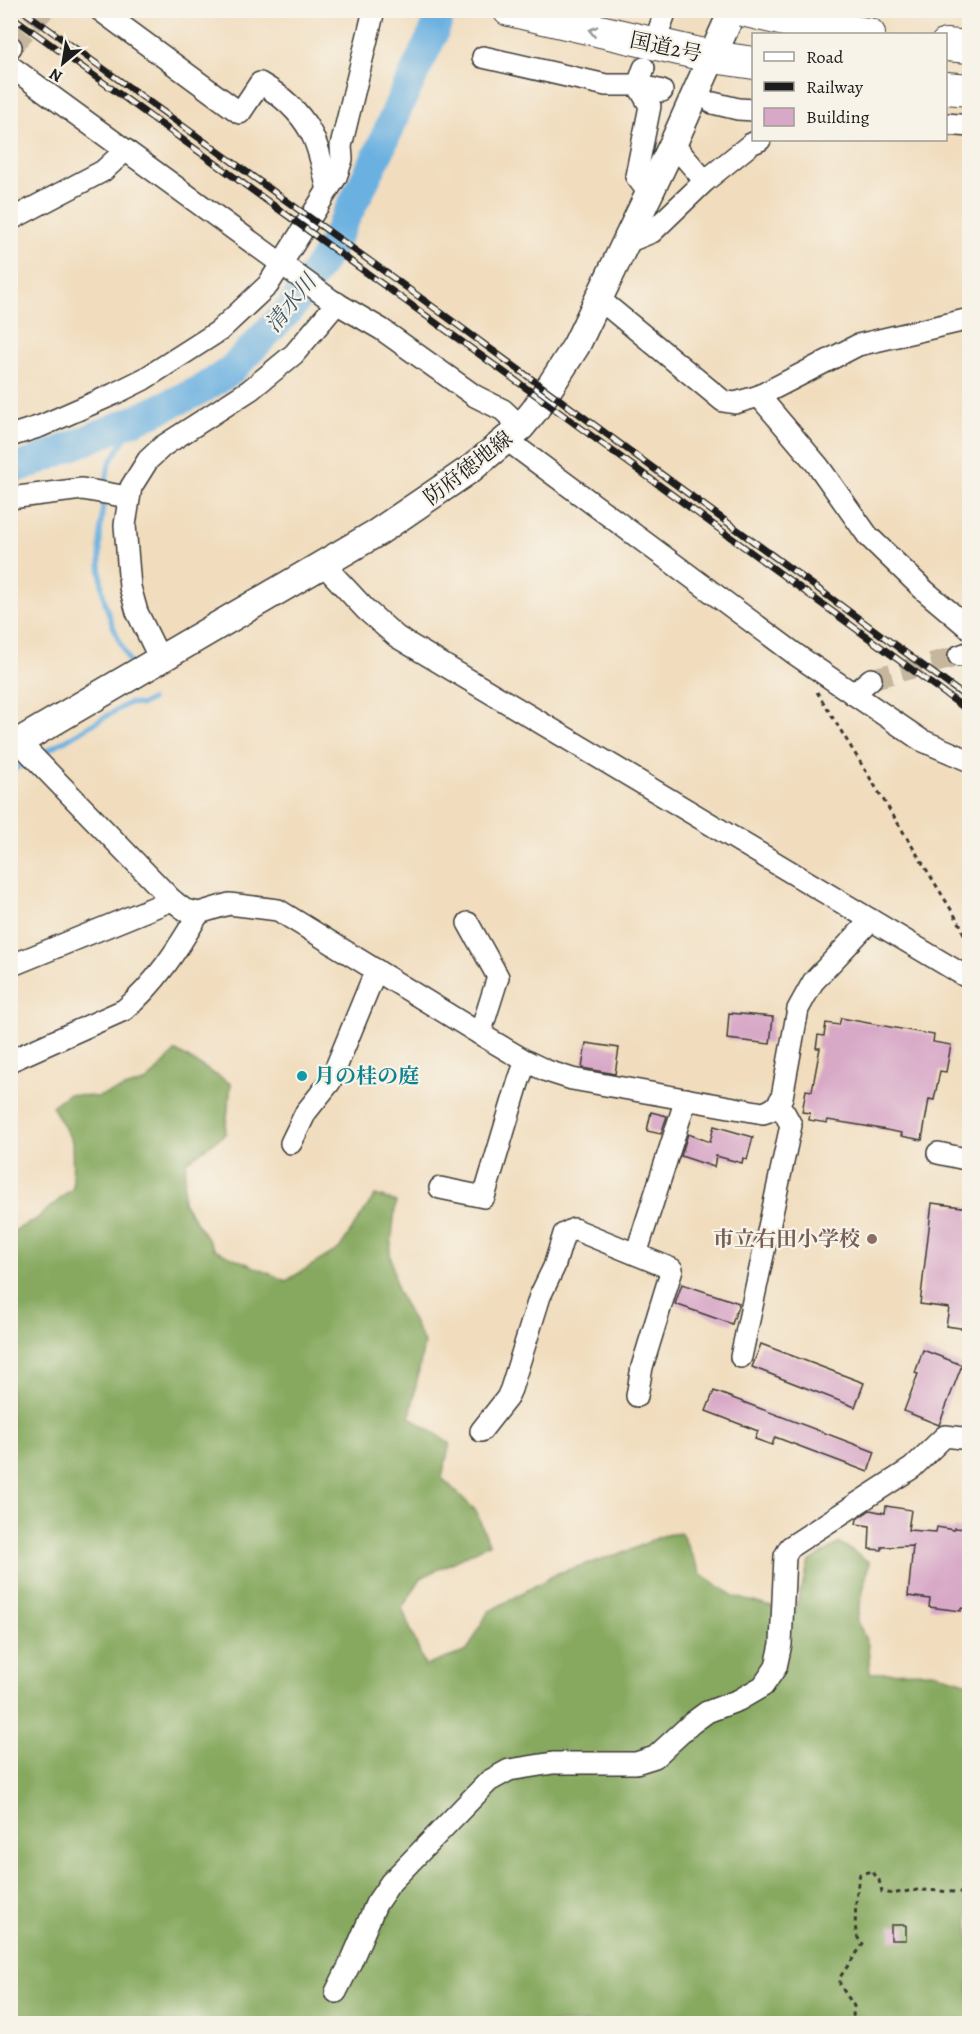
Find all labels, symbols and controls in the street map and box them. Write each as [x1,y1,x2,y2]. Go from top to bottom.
one-way arrow [588,25,598,38]
street label: 国道2号 [627,26,705,68]
north arrow [33,33,93,93]
legend [752,33,947,141]
text: Road [806,45,844,69]
text: N [45,63,67,88]
text: Railway [806,75,864,99]
text: Building [806,105,870,129]
water label: 清水川 [258,267,324,339]
street label: 防府徳地線 [418,425,518,511]
place label: 月の桂の庭 [314,1062,419,1090]
marker: 月の桂の庭 [295,1069,309,1083]
place label: 市立右田小学校 [713,1225,860,1253]
marker: 市立右田小学校 [865,1232,879,1246]

